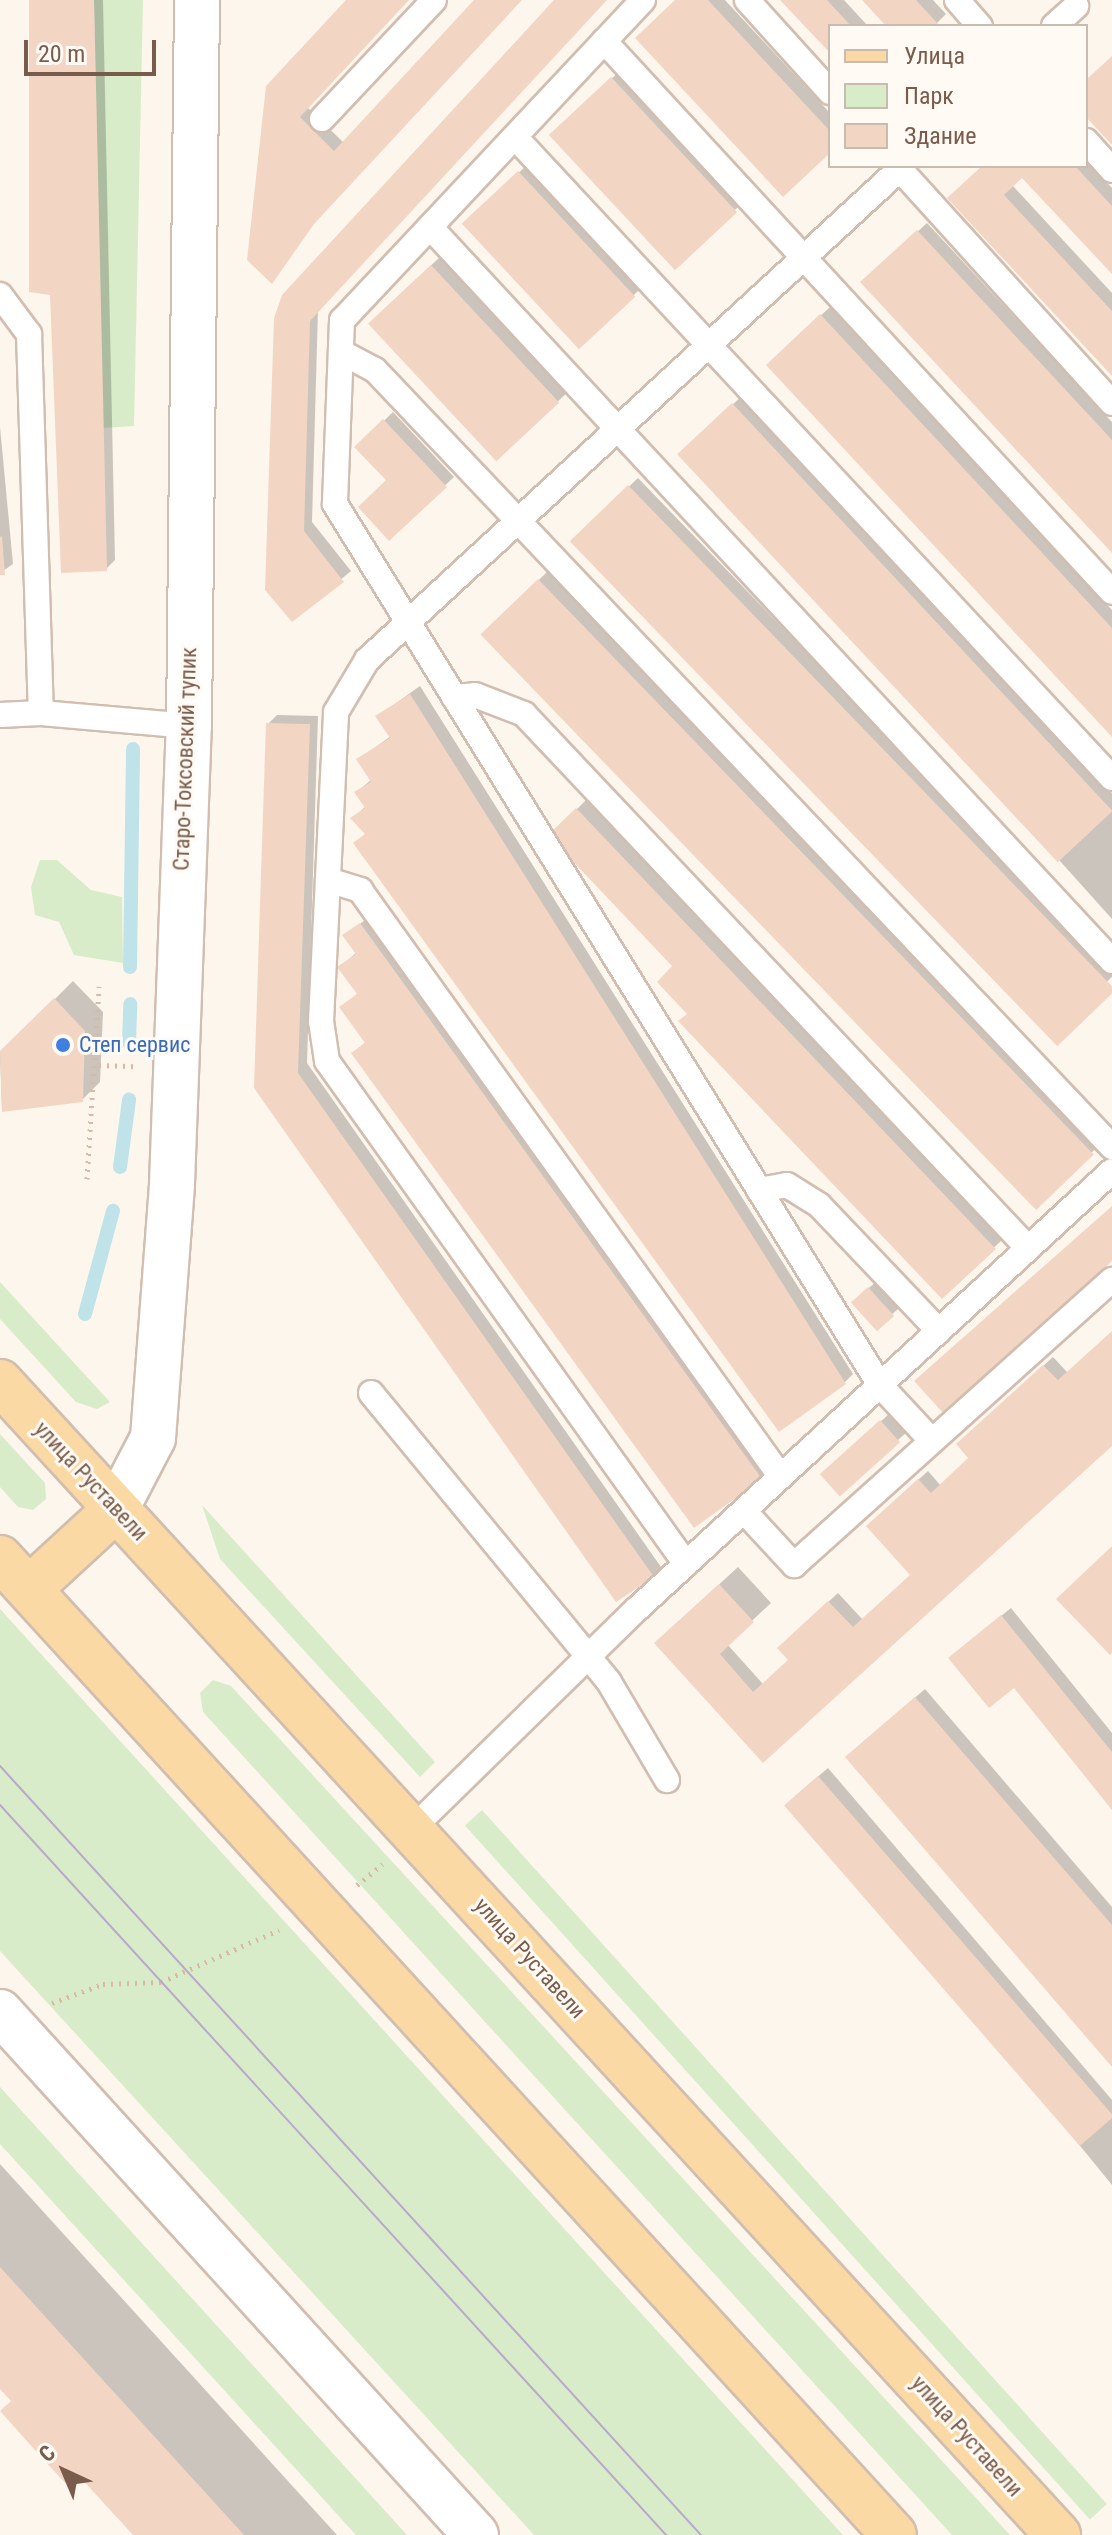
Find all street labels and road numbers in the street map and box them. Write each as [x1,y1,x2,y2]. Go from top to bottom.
street label: Старо-Токсовский тупик [168,647,202,871]
street label: улица Руставели [29,1416,153,1546]
street label: улица Руставели [469,1892,591,2024]
street label: улица Руставели [906,2370,1028,2502]

